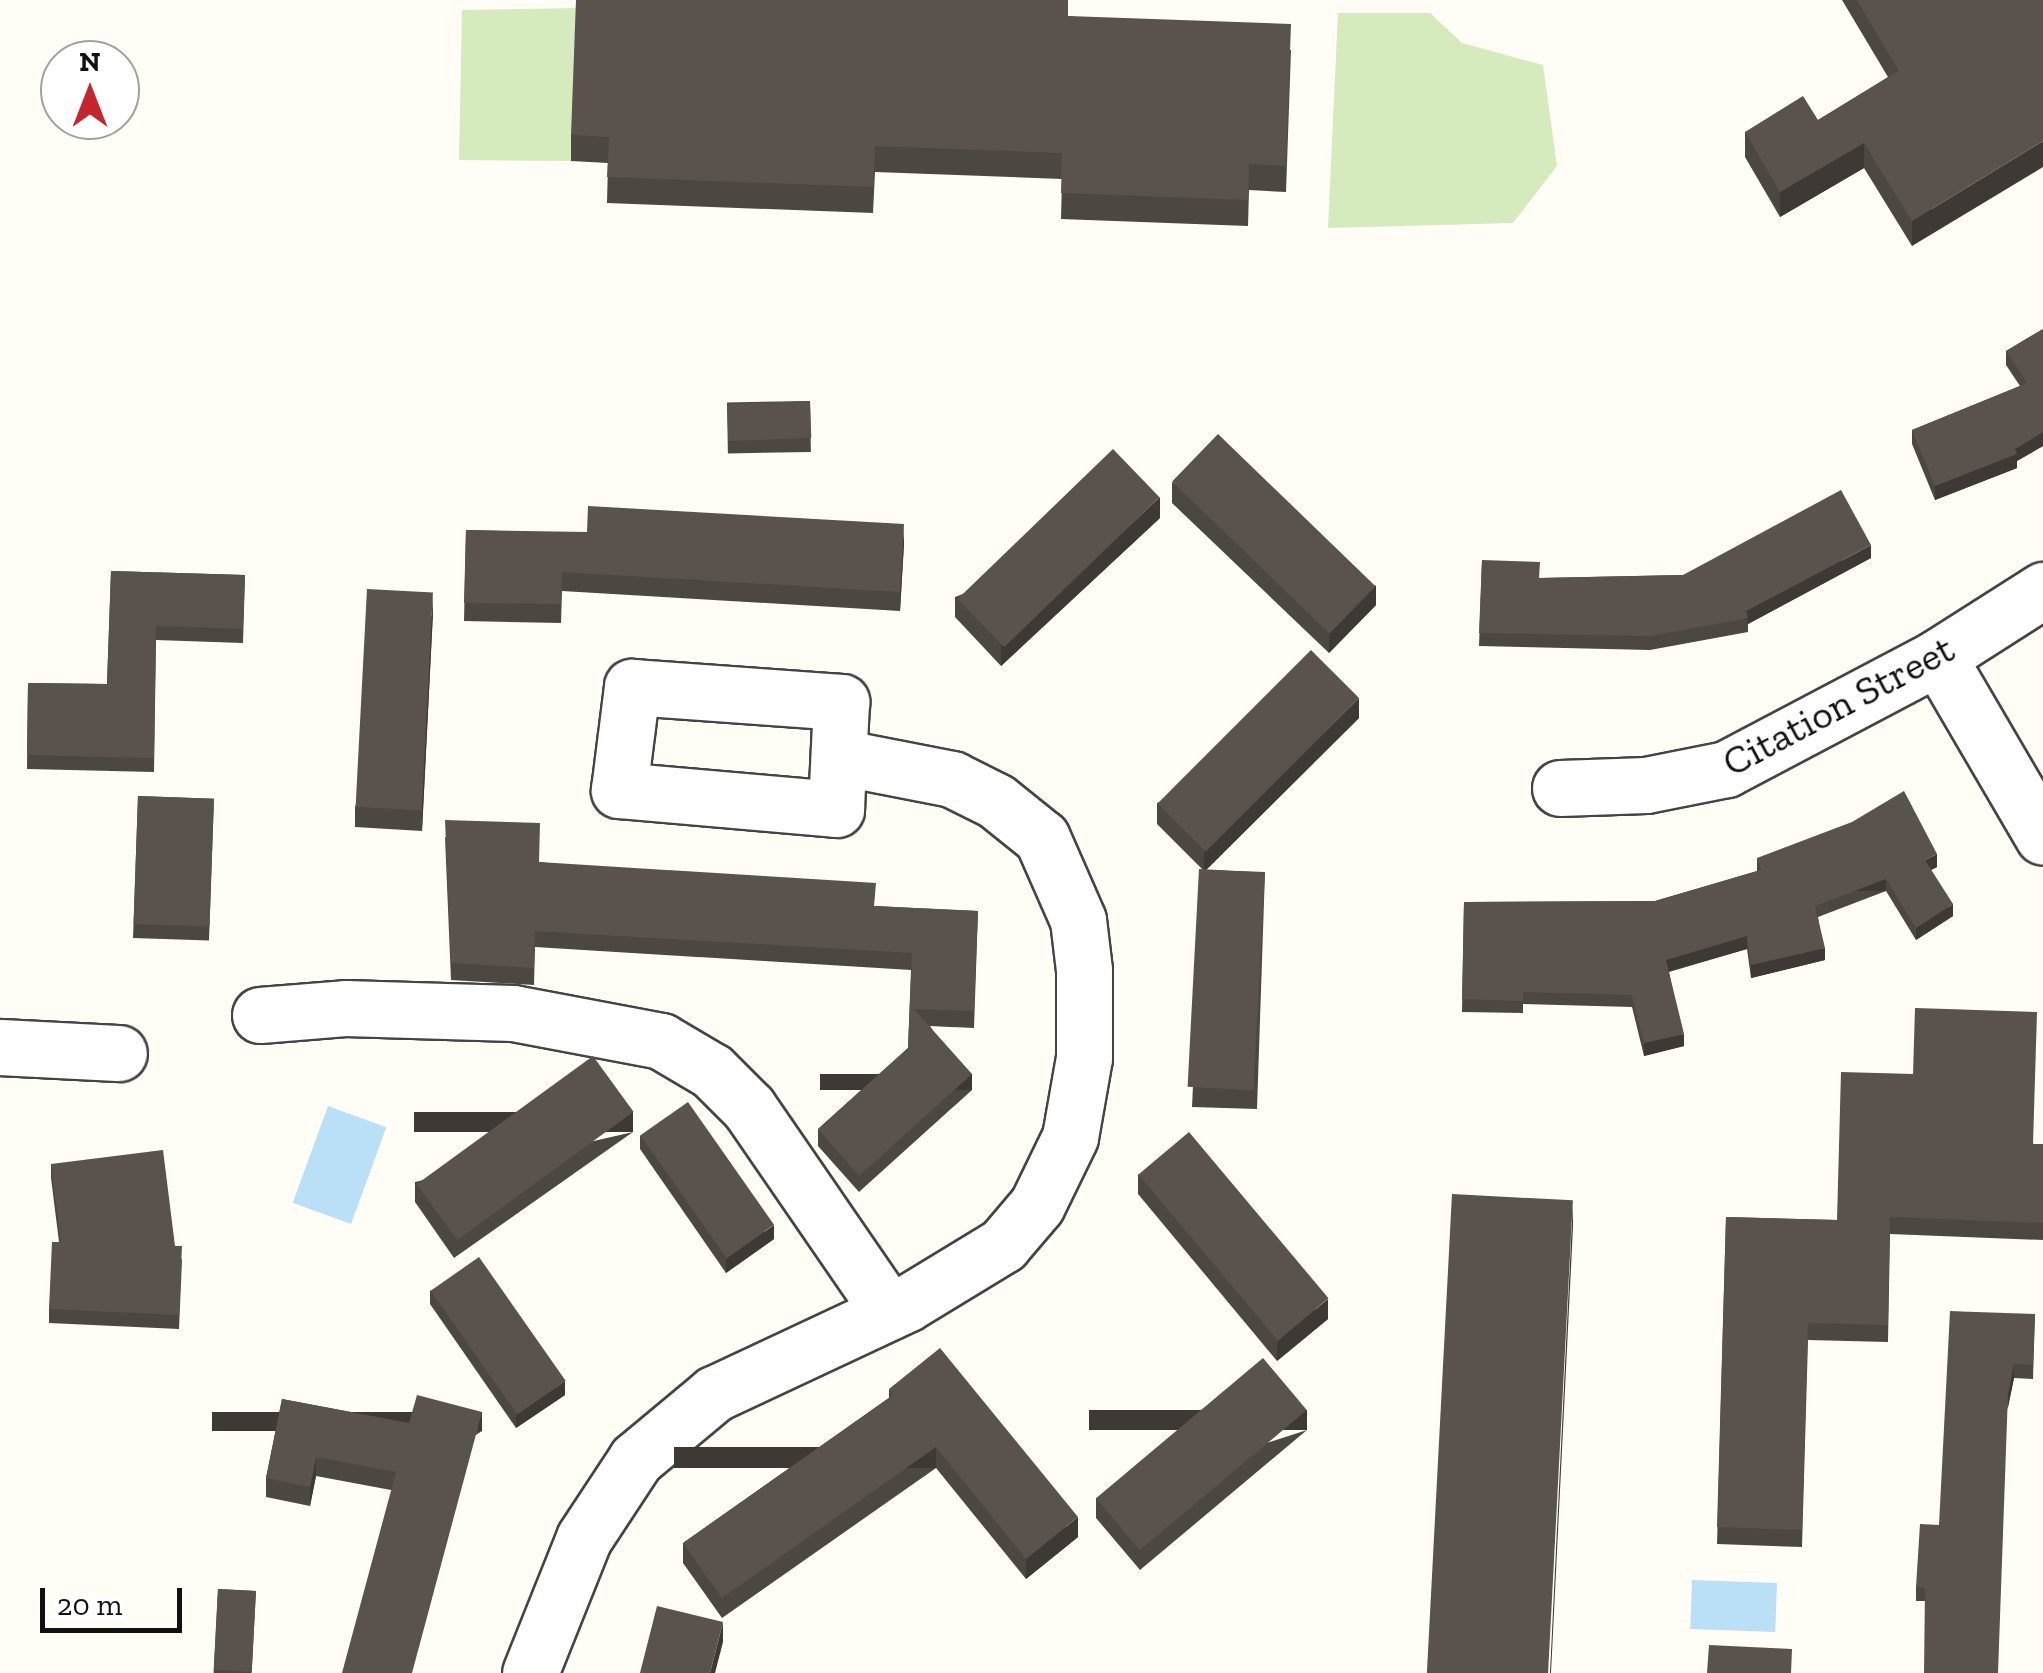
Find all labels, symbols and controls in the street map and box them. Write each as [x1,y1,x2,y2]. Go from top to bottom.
north arrow [40,40,140,140]
text: N [79,45,101,78]
street label: Citation Street [1714,624,1962,786]
scale bar [45,1568,188,1630]
text: 20 m [57,1587,122,1623]

